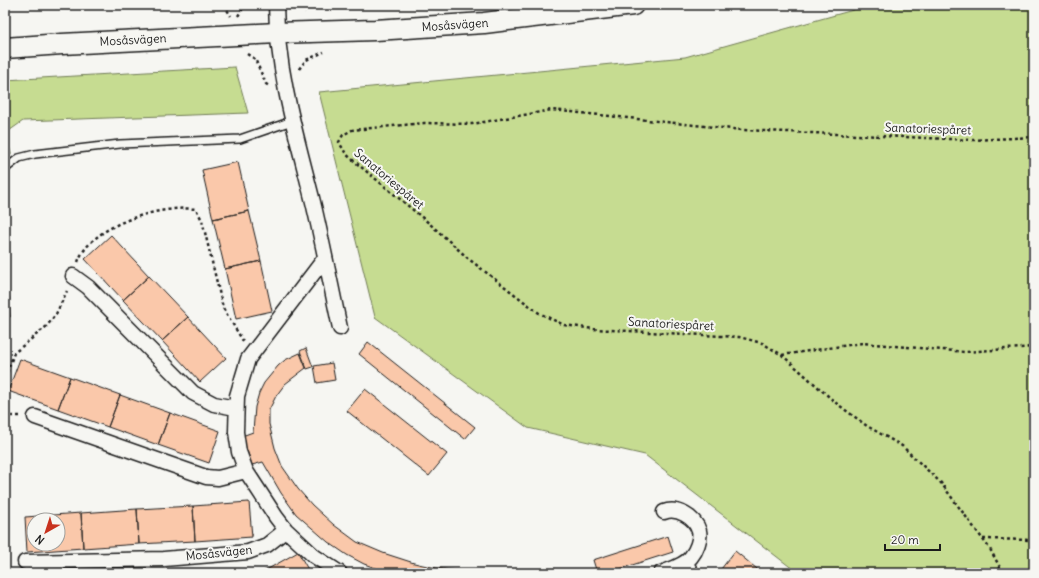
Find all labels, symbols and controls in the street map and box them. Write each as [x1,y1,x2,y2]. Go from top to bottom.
street label: Mosåsvägen [421,15,489,34]
street label: Mosåsvägen [99,30,167,49]
street label: Sanatoriespåret [885,119,971,138]
street label: Sanatoriespåret [351,145,427,212]
street label: Sanatoriespåret [628,314,715,333]
north arrow [26,512,66,552]
scale bar [885,526,940,552]
text: N [32,532,47,548]
text: 20 m [891,532,919,547]
street label: Mosåsvägen [185,542,253,563]

